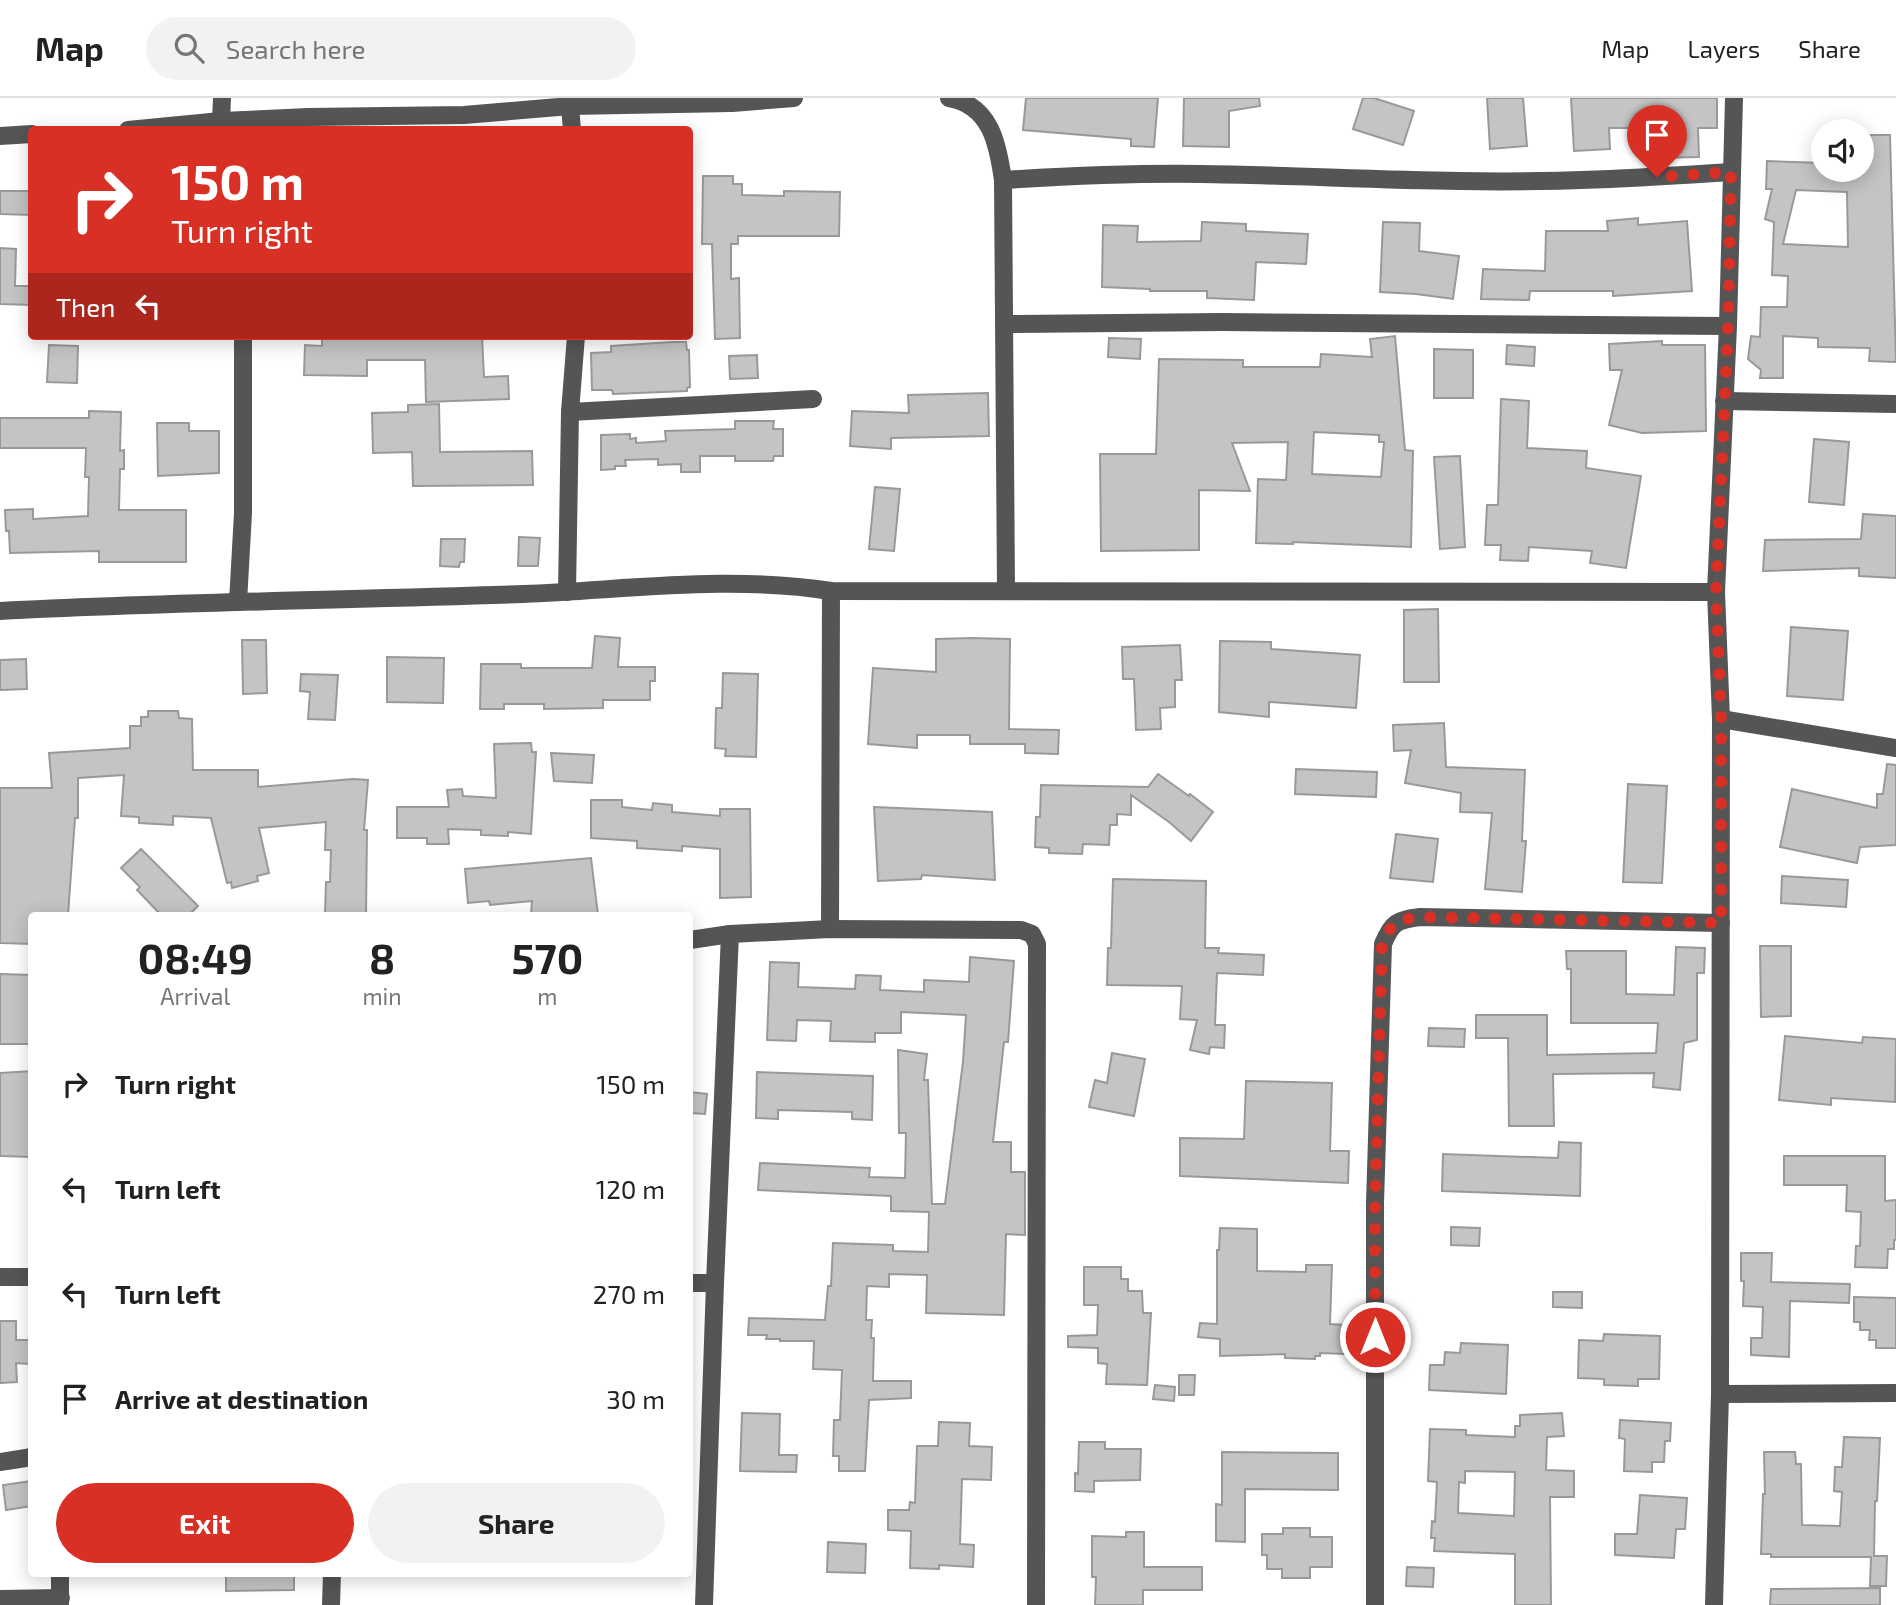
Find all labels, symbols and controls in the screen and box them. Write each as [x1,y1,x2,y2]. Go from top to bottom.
search box [146,17,636,80]
text: Map [35,28,104,68]
icon: search [170,29,208,67]
text: Search here [226,33,365,64]
text: Map [1601,34,1649,63]
text: Layers [1687,34,1760,63]
text: Share [1798,34,1861,63]
pin [1627,105,1687,177]
icon: arrive [1638,116,1676,154]
map controls [1811,119,1874,182]
button: sound [1811,119,1874,182]
text: 150 m [171,151,304,210]
icon: right [56,154,147,245]
text: Turn right [171,211,313,249]
icon: left [129,287,167,325]
text: Then [56,291,115,322]
text: 08:49 [138,932,253,982]
text: 8 [369,932,395,982]
text: 570 [511,932,583,982]
text: Arrival [160,982,230,1010]
text: min [362,982,402,1010]
text: m [537,982,557,1010]
icon: right [56,1065,94,1103]
text: Turn right [115,1068,236,1099]
text: 150 m [596,1068,665,1099]
icon: left [56,1170,94,1208]
text: Turn left [115,1173,221,1204]
text: 120 m [596,1173,665,1204]
icon: left [56,1275,94,1313]
text: Turn left [115,1278,221,1309]
text: 270 m [593,1278,665,1309]
position arrow [1338,1300,1412,1374]
icon: arrive [56,1380,94,1418]
text: Arrive at destination [115,1383,368,1414]
text: 30 m [606,1383,665,1414]
button: Exit [56,1483,354,1563]
button: Share [368,1483,665,1563]

